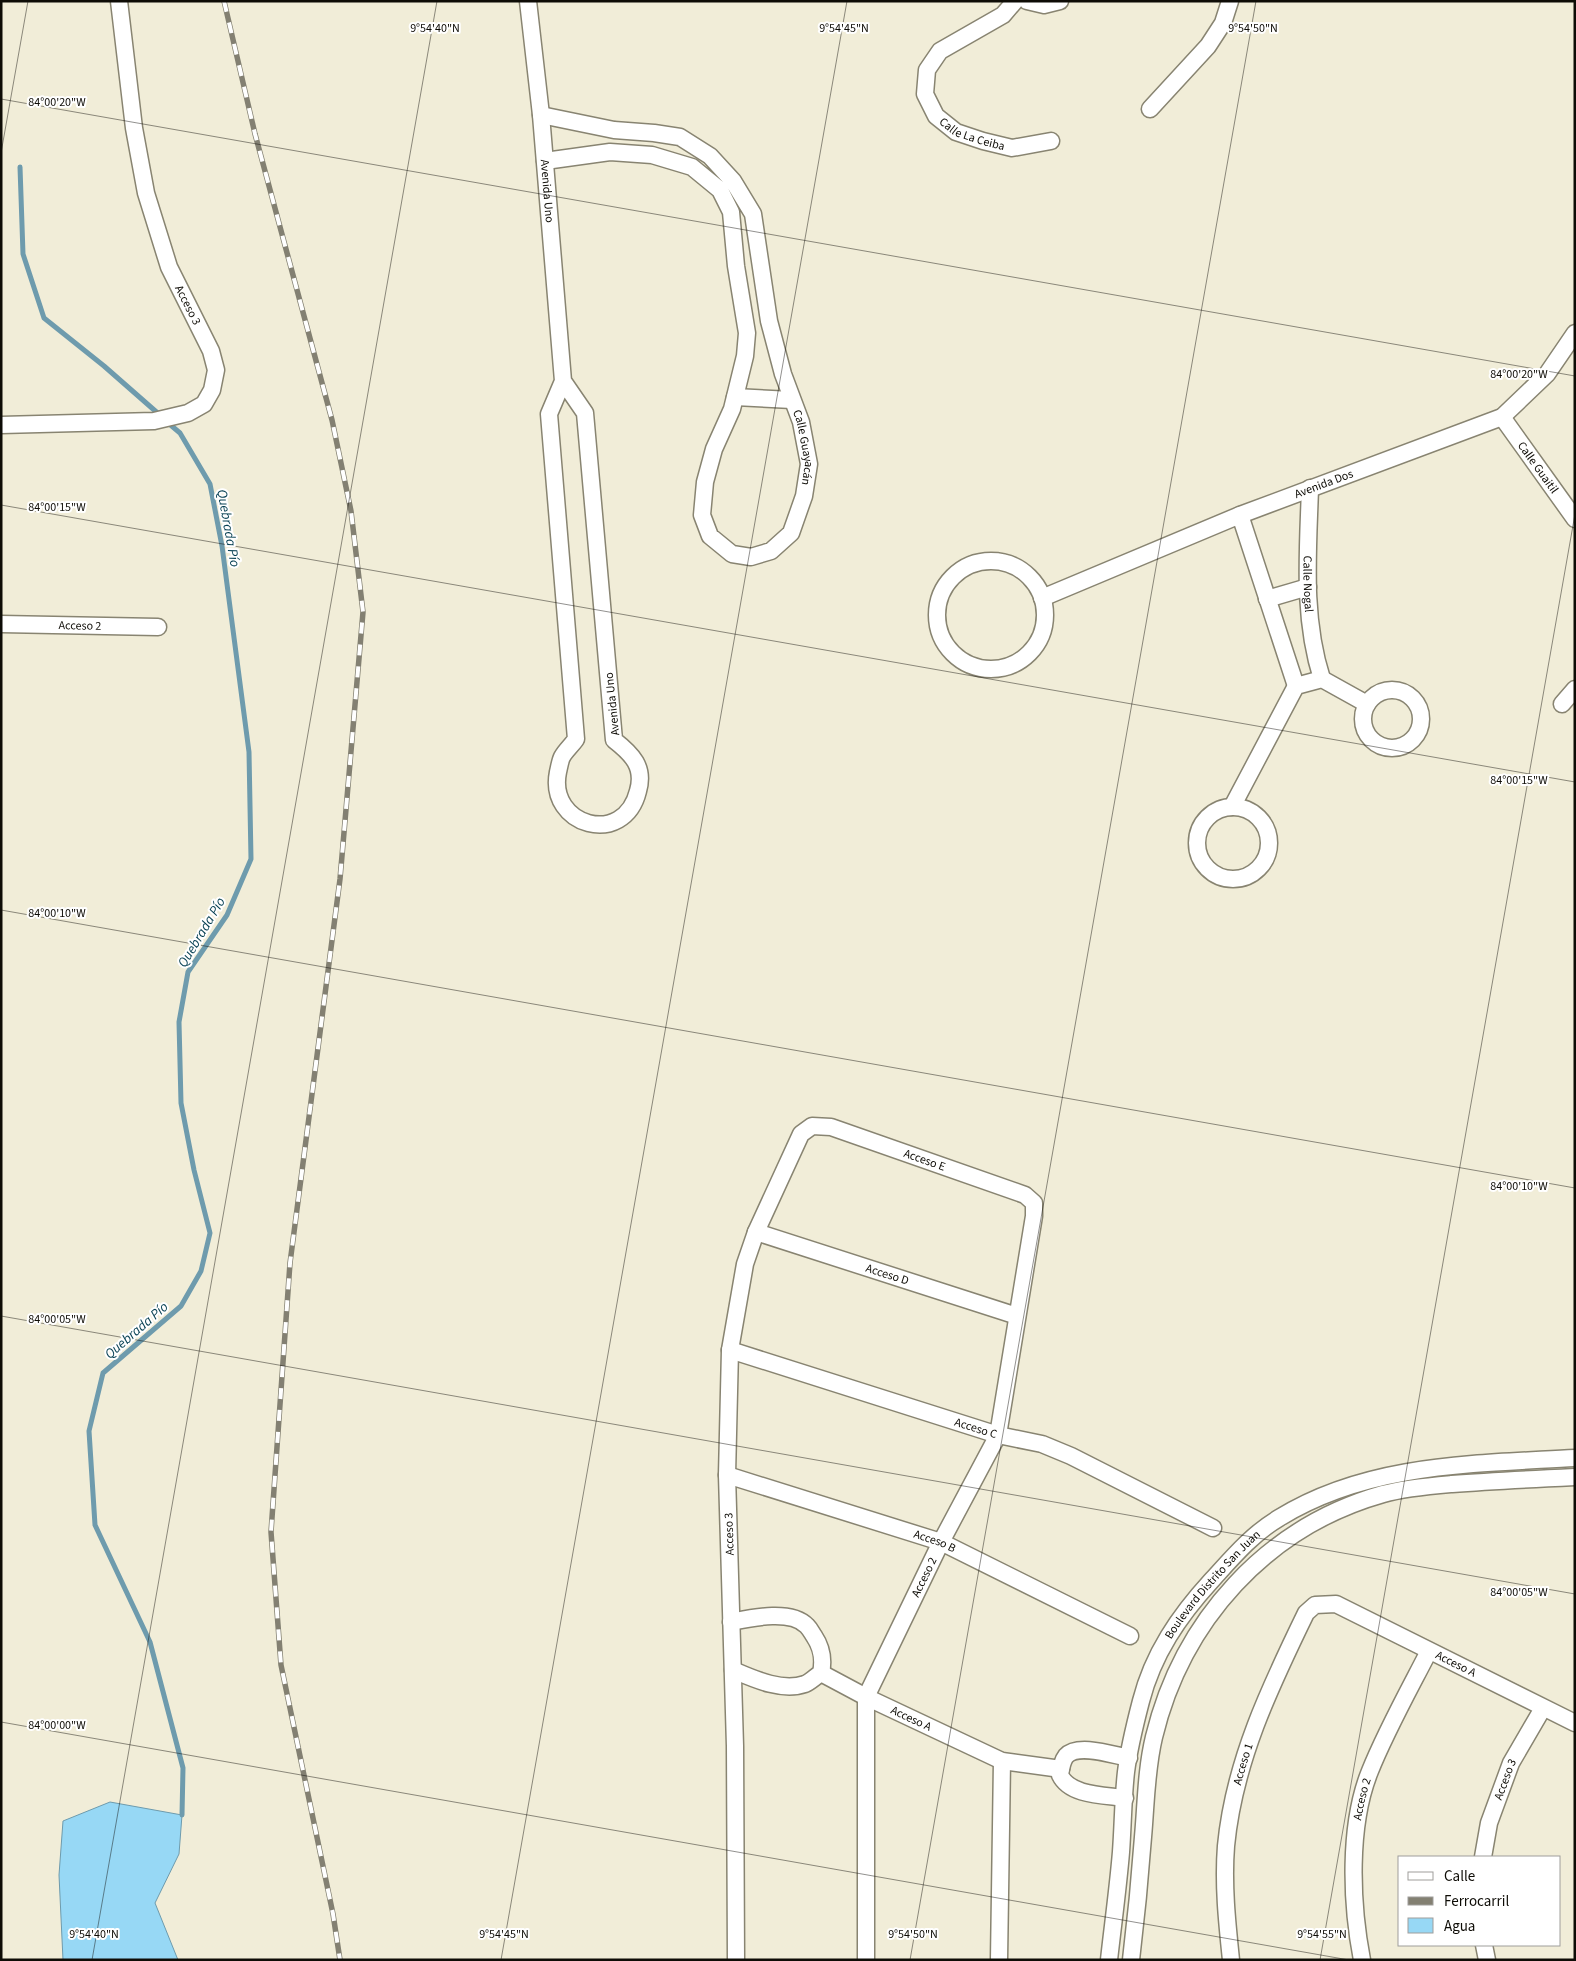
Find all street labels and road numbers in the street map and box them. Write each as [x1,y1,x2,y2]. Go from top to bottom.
street label: Calle La Ceiba [935,114,1006,155]
street label: Avenida Uno [536,159,558,223]
street label: Acceso 3 [170,282,205,328]
street label: Calle Guayacán [788,407,817,486]
street label: Calle Guaitil [1513,438,1562,497]
street label: Avenida Dos [1292,465,1356,503]
street label: Calle Nogal [1299,556,1317,613]
street label: Acceso 2 [58,617,102,635]
street label: Avenida Uno [601,672,624,736]
street label: Acceso E [901,1145,948,1175]
street label: Acceso D [864,1260,911,1290]
street label: Acceso C [952,1414,999,1443]
street label: Acceso 3 [720,1512,739,1556]
street label: Acceso B [911,1526,959,1557]
street label: Boulevard Distrito San Juan [1161,1526,1264,1642]
street label: Acceso 2 [907,1554,941,1600]
street label: Acceso A [1432,1647,1479,1682]
street label: Acceso A [888,1702,935,1736]
street label: Acceso 1 [1229,1741,1258,1787]
street label: Acceso 3 [1490,1756,1521,1803]
street label: Acceso 2 [1349,1776,1376,1822]

